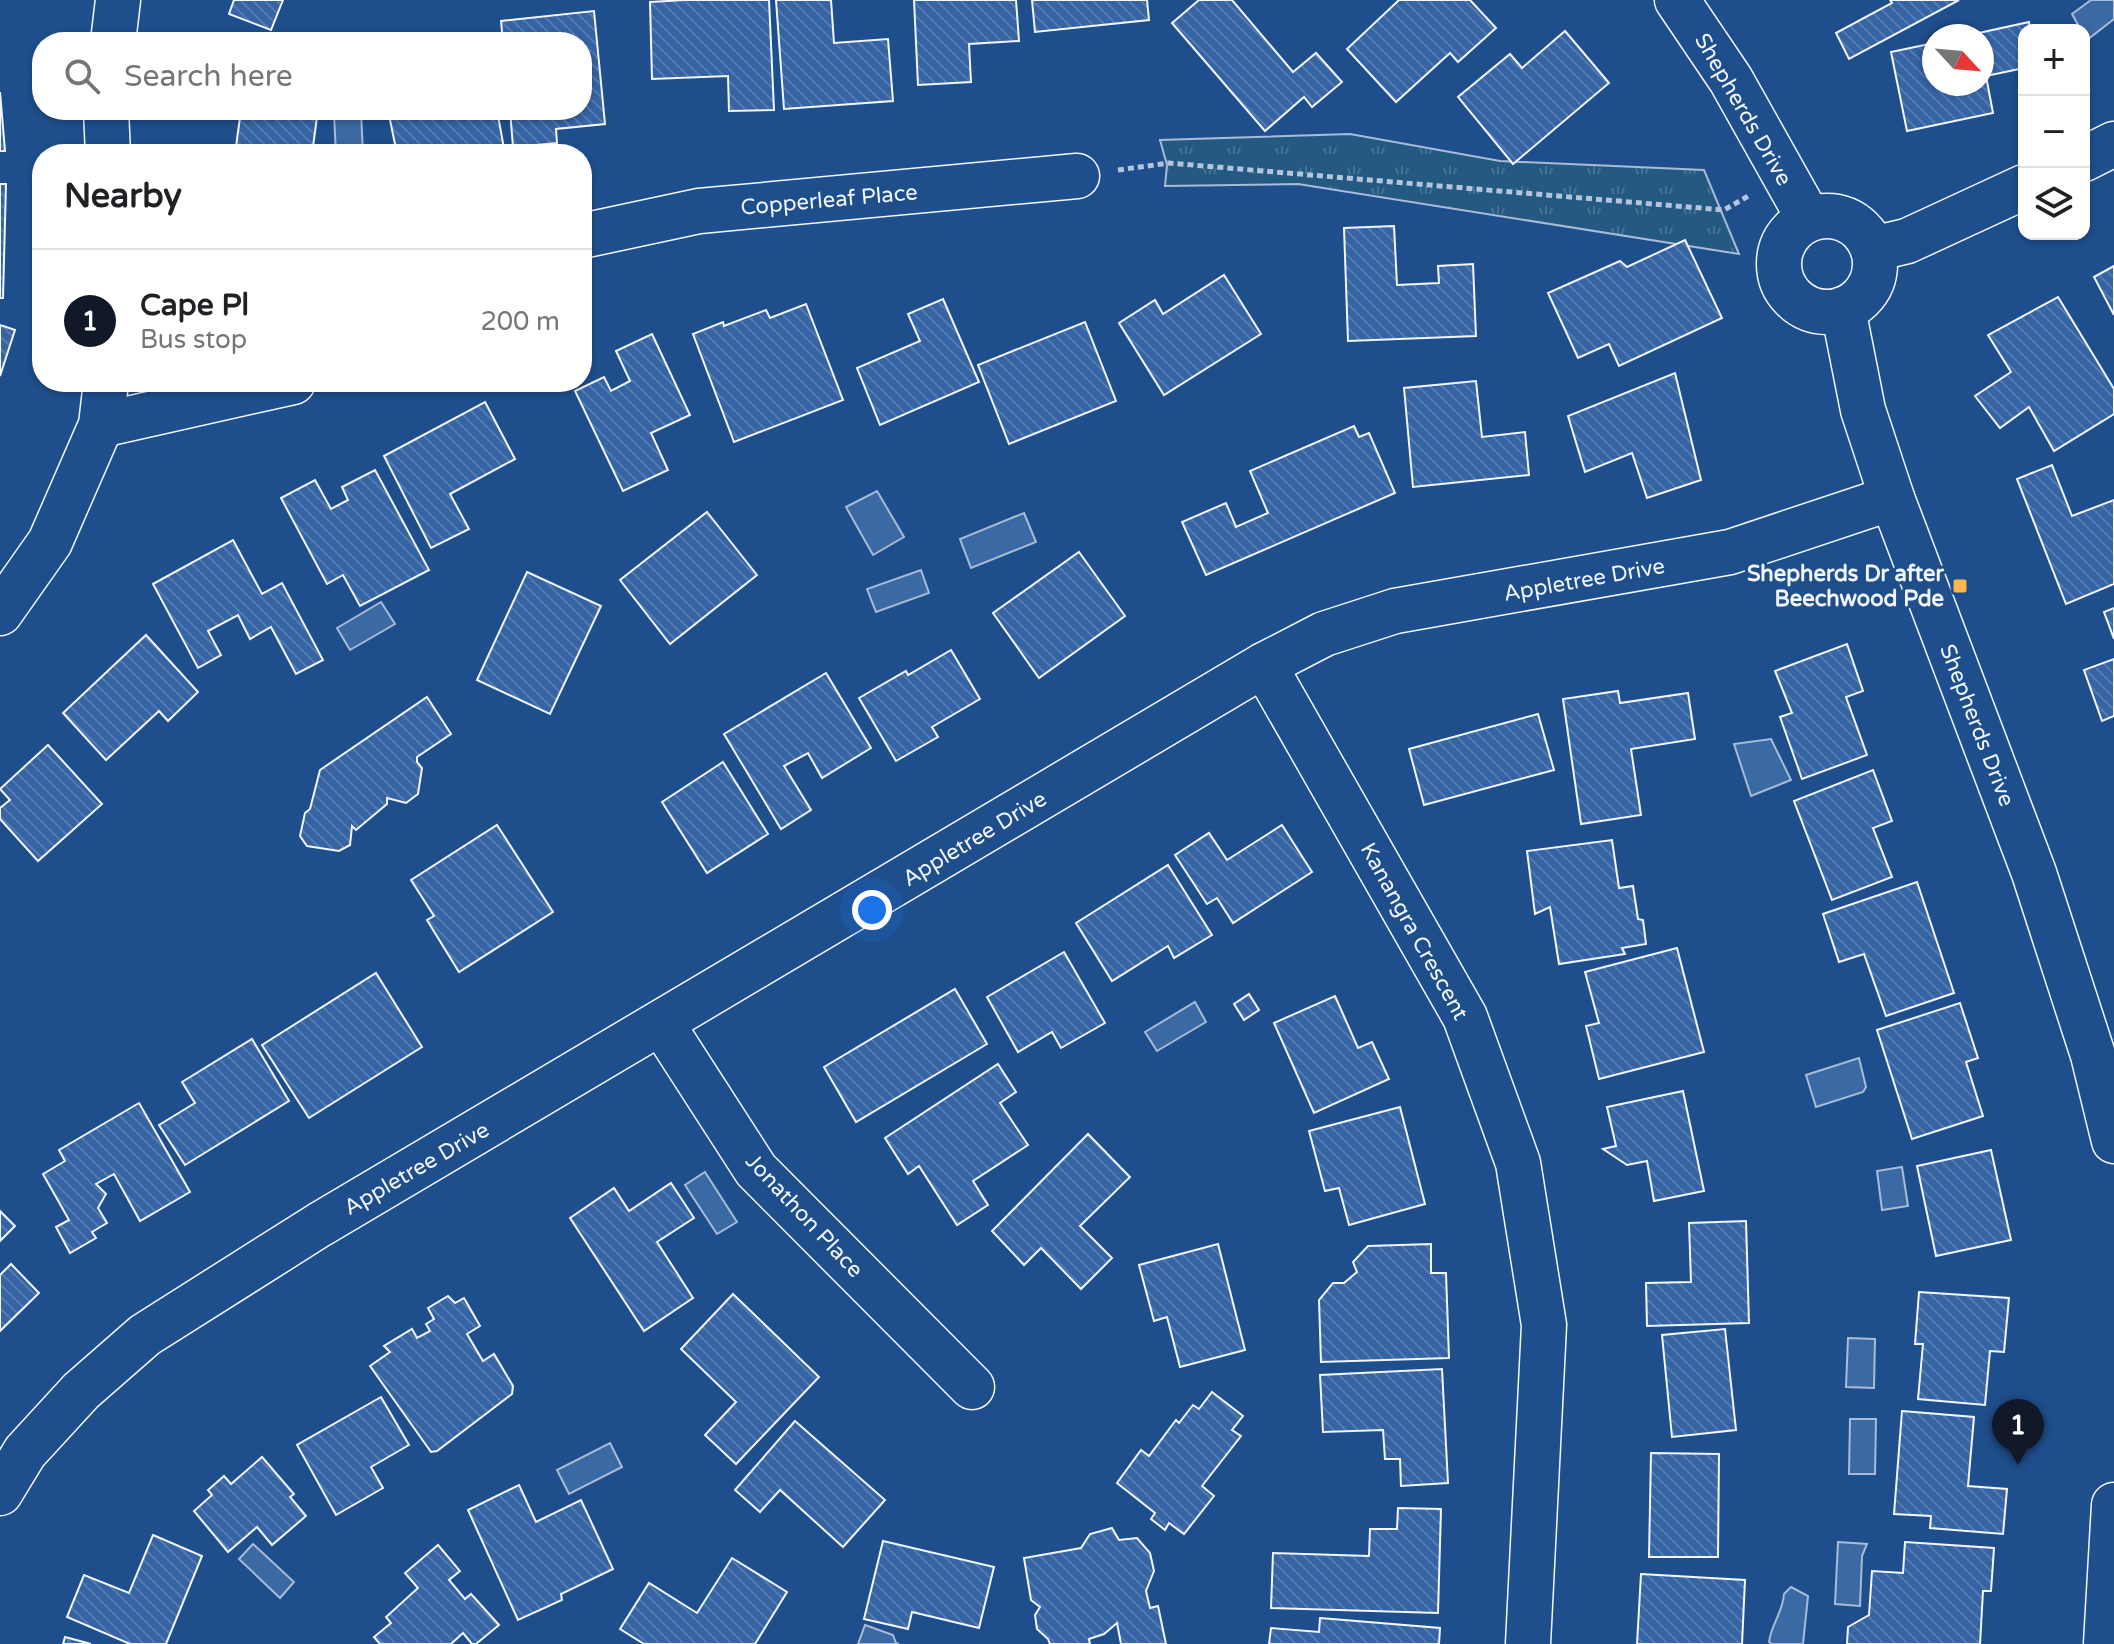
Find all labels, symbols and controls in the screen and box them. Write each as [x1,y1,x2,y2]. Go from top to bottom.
north arrow [1922,24,1994,96]
map controls [2018,24,2090,240]
button: + [2018,24,2090,96]
street label: Shepherds Drive [1689,29,1797,190]
search box [32,32,592,120]
icon: search [60,54,104,98]
text: Search here [124,58,293,95]
button: − [2018,96,2090,168]
button: layers [2018,168,2090,240]
text: Nearby [64,176,182,217]
street label: Copperleaf Place [739,179,919,221]
text: Cape Pl [140,287,249,324]
text: 1 [82,306,98,337]
text: 200 m [480,306,560,337]
text: Bus stop [140,324,247,355]
street label: Appletree Drive [1502,553,1667,607]
place label: Shepherds Dr after Beechwood Pde [1747,561,1945,612]
marker: Shepherds Dr after Beechwood Pde [1951,577,1969,595]
street label: Shepherds Drive [1934,641,2020,810]
street label: Appletree Drive [898,786,1051,892]
street label: Kanangra Crescent [1355,838,1474,1025]
your location [852,890,892,930]
street label: Appletree Drive [339,1117,494,1221]
street label: Jonathon Place [740,1148,868,1283]
pin: 1 [1992,1399,2044,1465]

